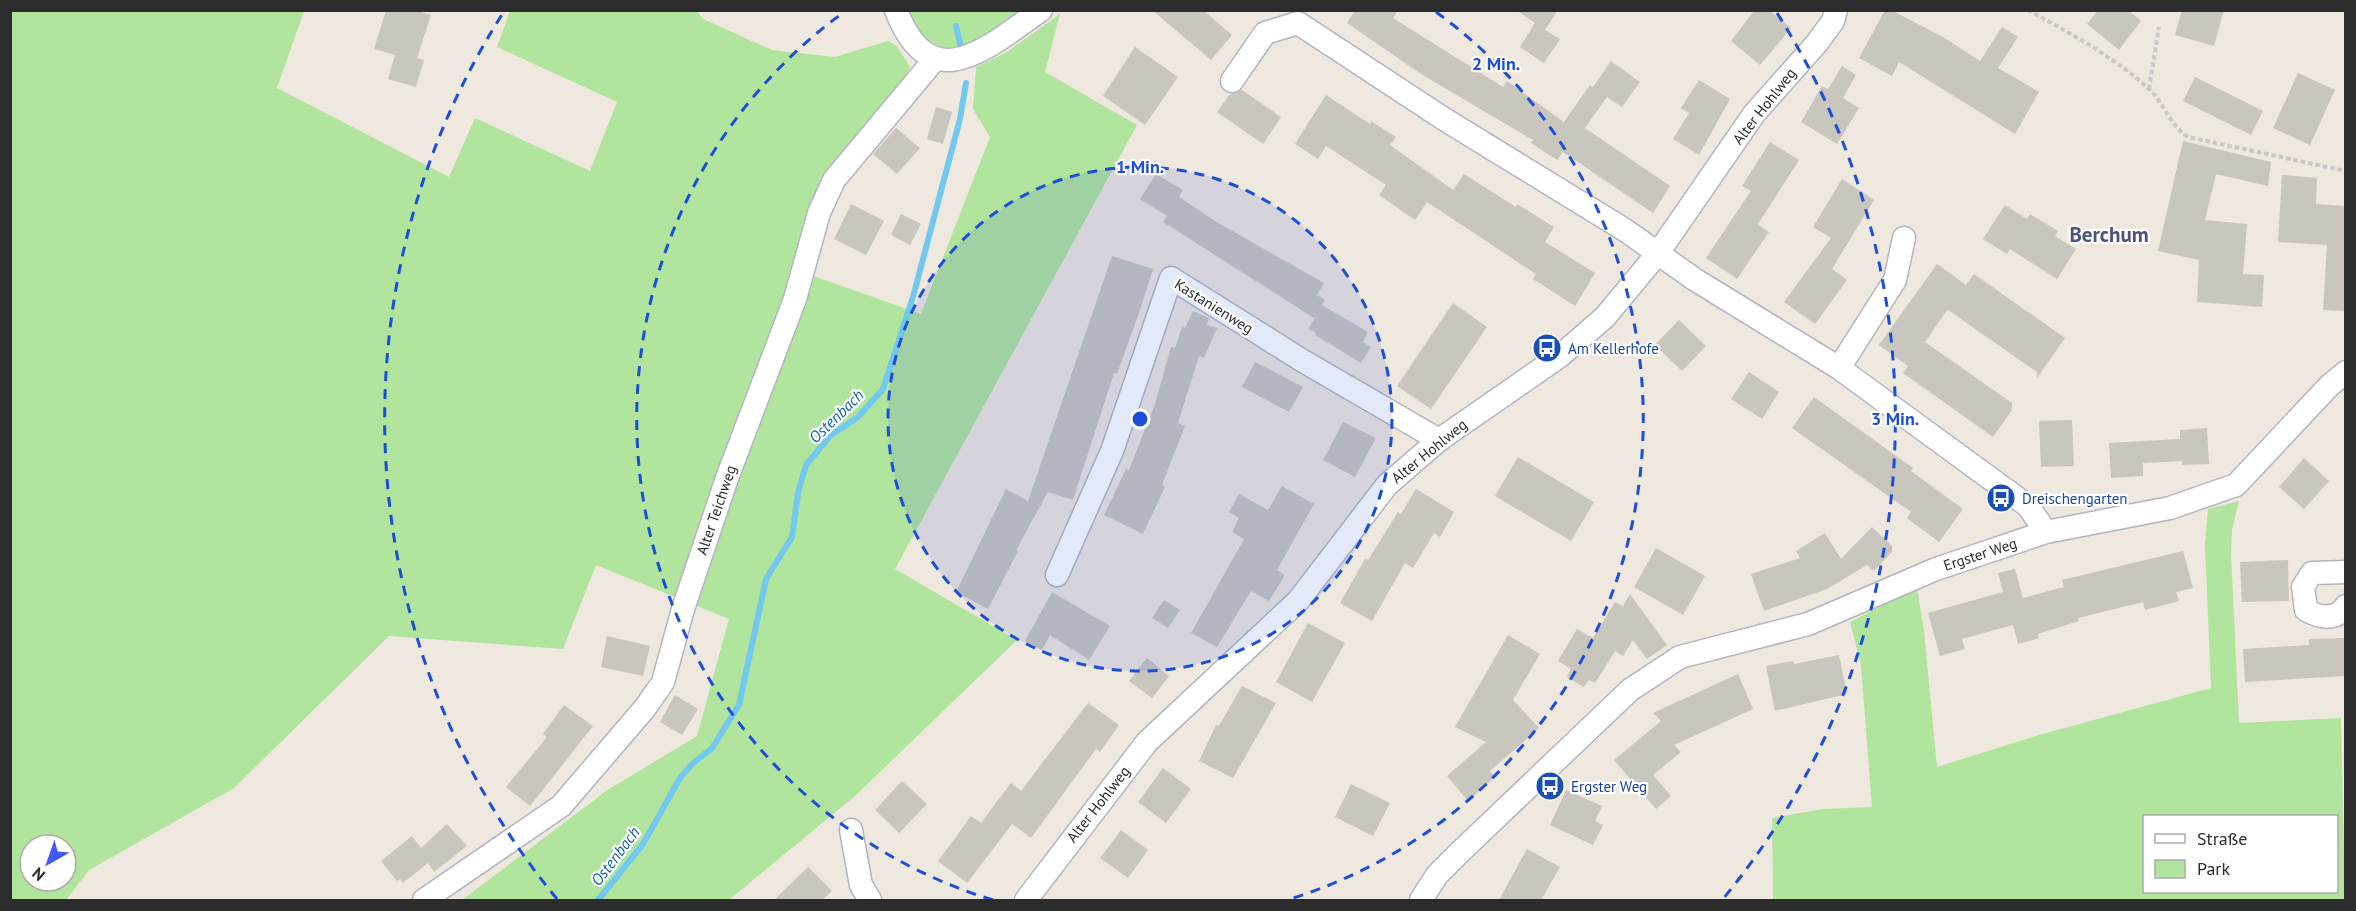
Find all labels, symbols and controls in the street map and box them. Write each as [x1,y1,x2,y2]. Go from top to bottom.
text: 2 Min. [1472,52,1520,75]
street label: Alter Hohlweg [1728,64,1800,148]
text: 1 Min. [1116,155,1164,178]
district label: Berchum [2069,221,2149,248]
street label: Kastanienweg [1171,274,1257,338]
bus stop icon: Am Kellerhofe [1531,332,1563,364]
place label: Am Kellerhofe [1568,339,1659,358]
water label: Ostenbach [804,385,868,447]
text: 3 Min. [1871,407,1919,430]
centre of rings [1130,409,1150,429]
street label: Alter Hohlweg [1387,415,1471,487]
street label: Alter Teichweg [692,463,740,557]
bus stop icon: Dreischengarten [1985,482,2017,514]
place label: Dreischengarten [2022,489,2127,508]
street label: Ergster Weg [1941,533,2019,575]
street label: Alter Hohlweg [1062,762,1134,846]
bus stop icon: Ergster Weg [1534,770,1566,802]
place label: Ergster Weg [1571,777,1647,796]
legend [2143,815,2338,893]
water label: Ostenbach [586,822,644,890]
text: Straße [2197,827,2248,850]
north arrow [18,833,78,893]
text: Park [2197,857,2230,880]
text: N [28,863,49,886]

